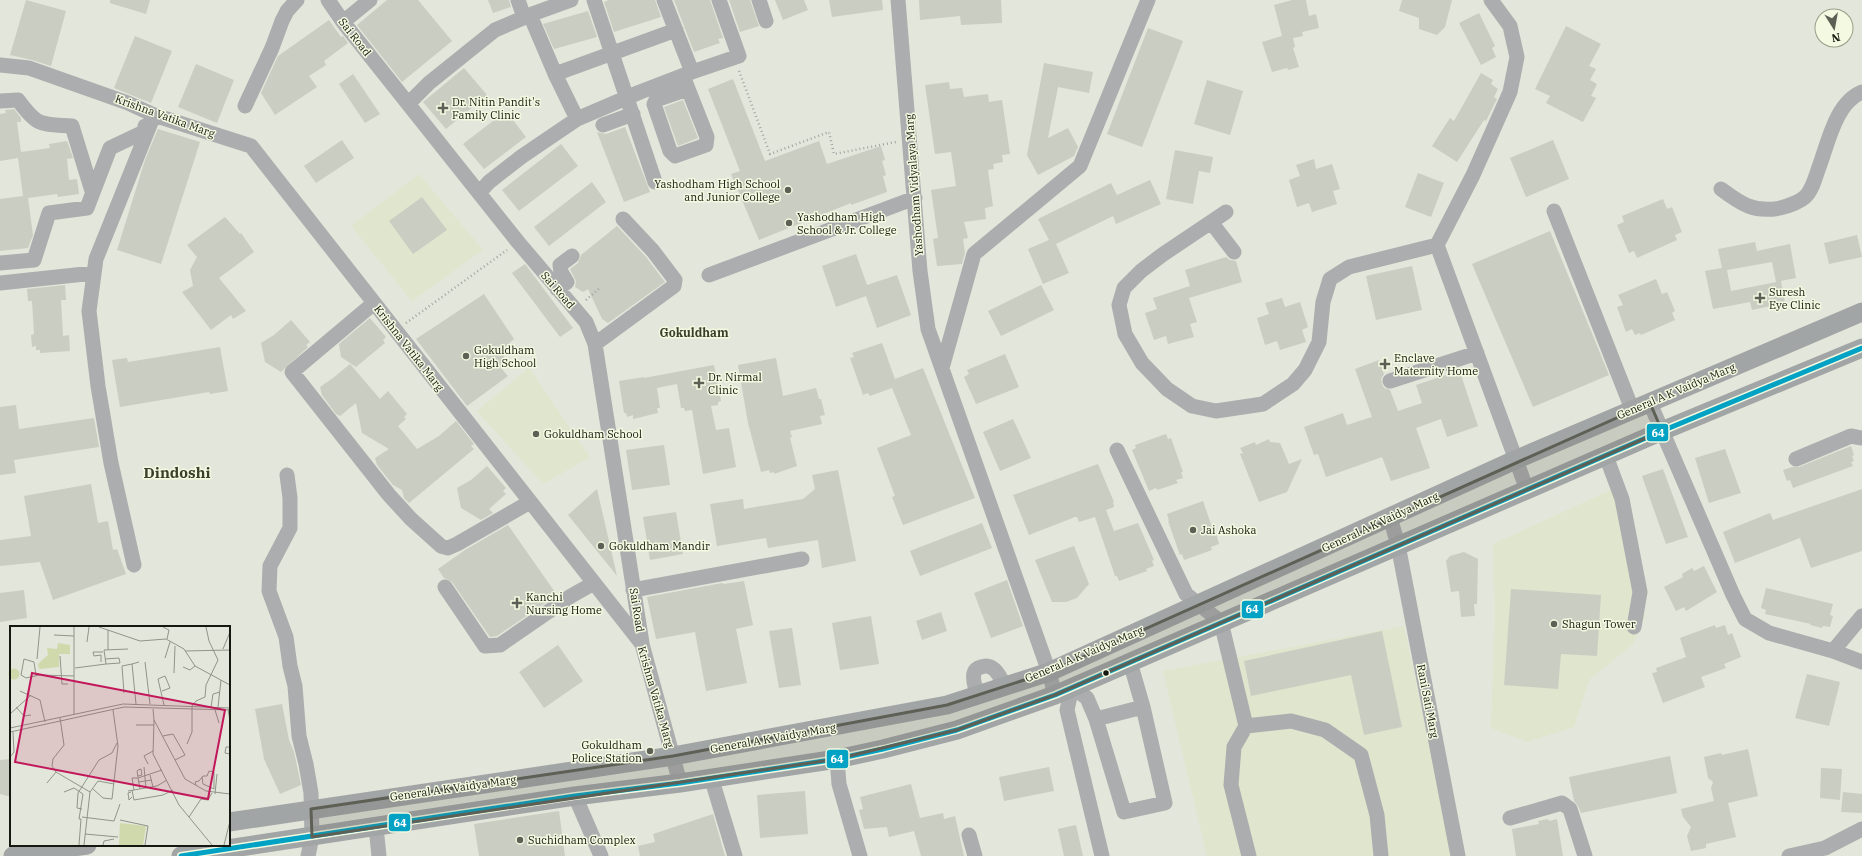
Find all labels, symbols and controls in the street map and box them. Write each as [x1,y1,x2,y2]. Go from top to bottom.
north arrow [1814,8,1854,48]
street label: Sai Road [336,15,374,59]
text: N [1830,30,1842,46]
street label: Krishna Vatika Marg [113,91,217,141]
place label: Dr. Nitin Pandit's Family Clinic [452,95,540,122]
marker: Dr. Nitin Pandit's Family Clinic [437,102,449,114]
street label: Yashodham Vidyalaya Marg [902,114,926,256]
place label: Yashodham High School and Junior College [654,177,780,204]
marker: Yashodham High School and Junior College [783,185,793,195]
place label: Yashodham High School & Jr. College [797,210,897,237]
marker: Yashodham High School & Jr. College [784,218,794,228]
street label: Sai Road [538,269,578,312]
place label: Suresh Eye Clinic [1769,285,1821,312]
marker: Suresh Eye Clinic [1754,292,1766,304]
street label: Krishna Vatika Marg [371,302,447,394]
district label: Gokuldham [659,325,729,340]
place label: Gokuldham High School [474,343,536,370]
marker: Gokuldham High School [461,351,471,361]
place label: Enclave Maternity Home [1394,351,1478,378]
marker: Enclave Maternity Home [1379,358,1391,370]
street label: General A K Vaidya Marg [1615,360,1737,422]
place label: Dr. Nirmal Clinic [708,370,762,397]
marker: Dr. Nirmal Clinic [693,377,705,389]
line badge: 64 [1646,423,1669,442]
text: 64 [1651,426,1665,440]
place label: Gokuldham School [544,427,642,441]
marker: Gokuldham School [531,429,541,439]
district label: Dindoshi [144,463,210,482]
street label: General A K Vaidya Marg [1319,489,1441,555]
place label: Jai Ashoka [1201,523,1256,537]
marker: Jai Ashoka [1188,525,1198,535]
place label: Gokuldham Mandir [609,539,710,553]
marker: Gokuldham Mandir [596,541,606,551]
street label: Sai Road [627,587,647,633]
place label: Kanchi Nursing Home [526,590,602,617]
marker: Kanchi Nursing Home [511,597,523,609]
line badge: 64 [1241,600,1264,619]
text: 64 [1245,602,1259,616]
place label: Shagun Tower [1562,617,1636,631]
marker: Shagun Tower [1549,619,1559,629]
street label: General A K Vaidya Marg [1023,623,1145,685]
inset map [10,626,230,846]
street label: Krishna Vatika Marg [635,645,677,749]
street label: Rani Sati Marg [1414,663,1442,739]
unlabelled marker [1101,668,1111,678]
street label: General A K Vaidya Marg [709,720,837,756]
place label: Gokuldham Police Station [572,738,643,765]
marker: Gokuldham Police Station [645,746,655,756]
line badge: 64 [826,749,849,769]
text: 64 [830,752,844,766]
street label: General A K Vaidya Marg [389,772,517,804]
line badge: 64 [388,813,411,832]
text: 64 [393,816,407,830]
place label: Suchidham Complex [528,833,636,847]
marker: Suchidham Complex [515,835,525,845]

